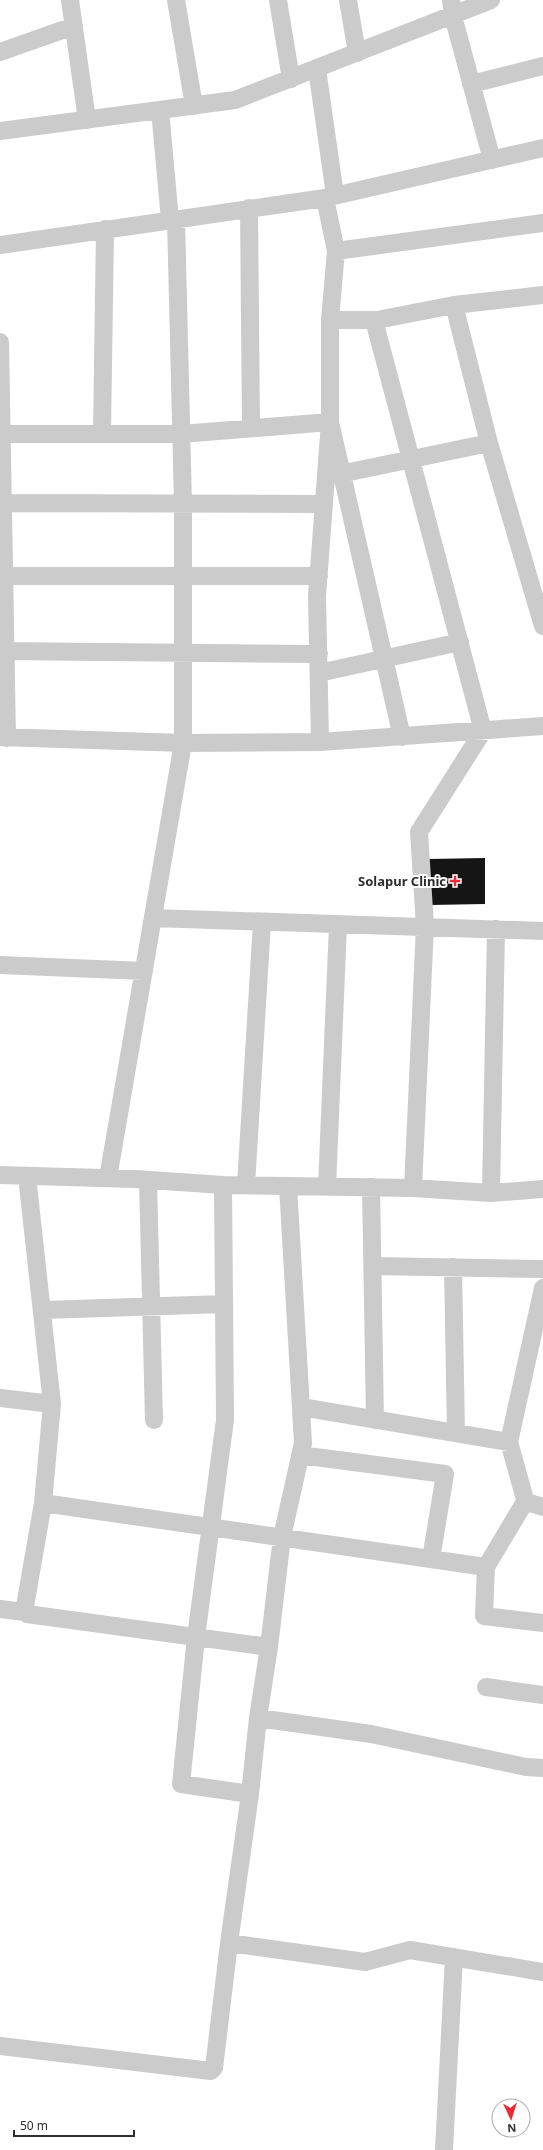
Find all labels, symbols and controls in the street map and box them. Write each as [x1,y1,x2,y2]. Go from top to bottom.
place label: Solapur Clinic [358,872,446,890]
marker: Solapur Clinic [449,875,461,887]
north arrow [491,2098,531,2138]
scale bar [14,2112,134,2138]
text: 50 m [20,2117,48,2134]
text: N [507,2121,517,2136]

